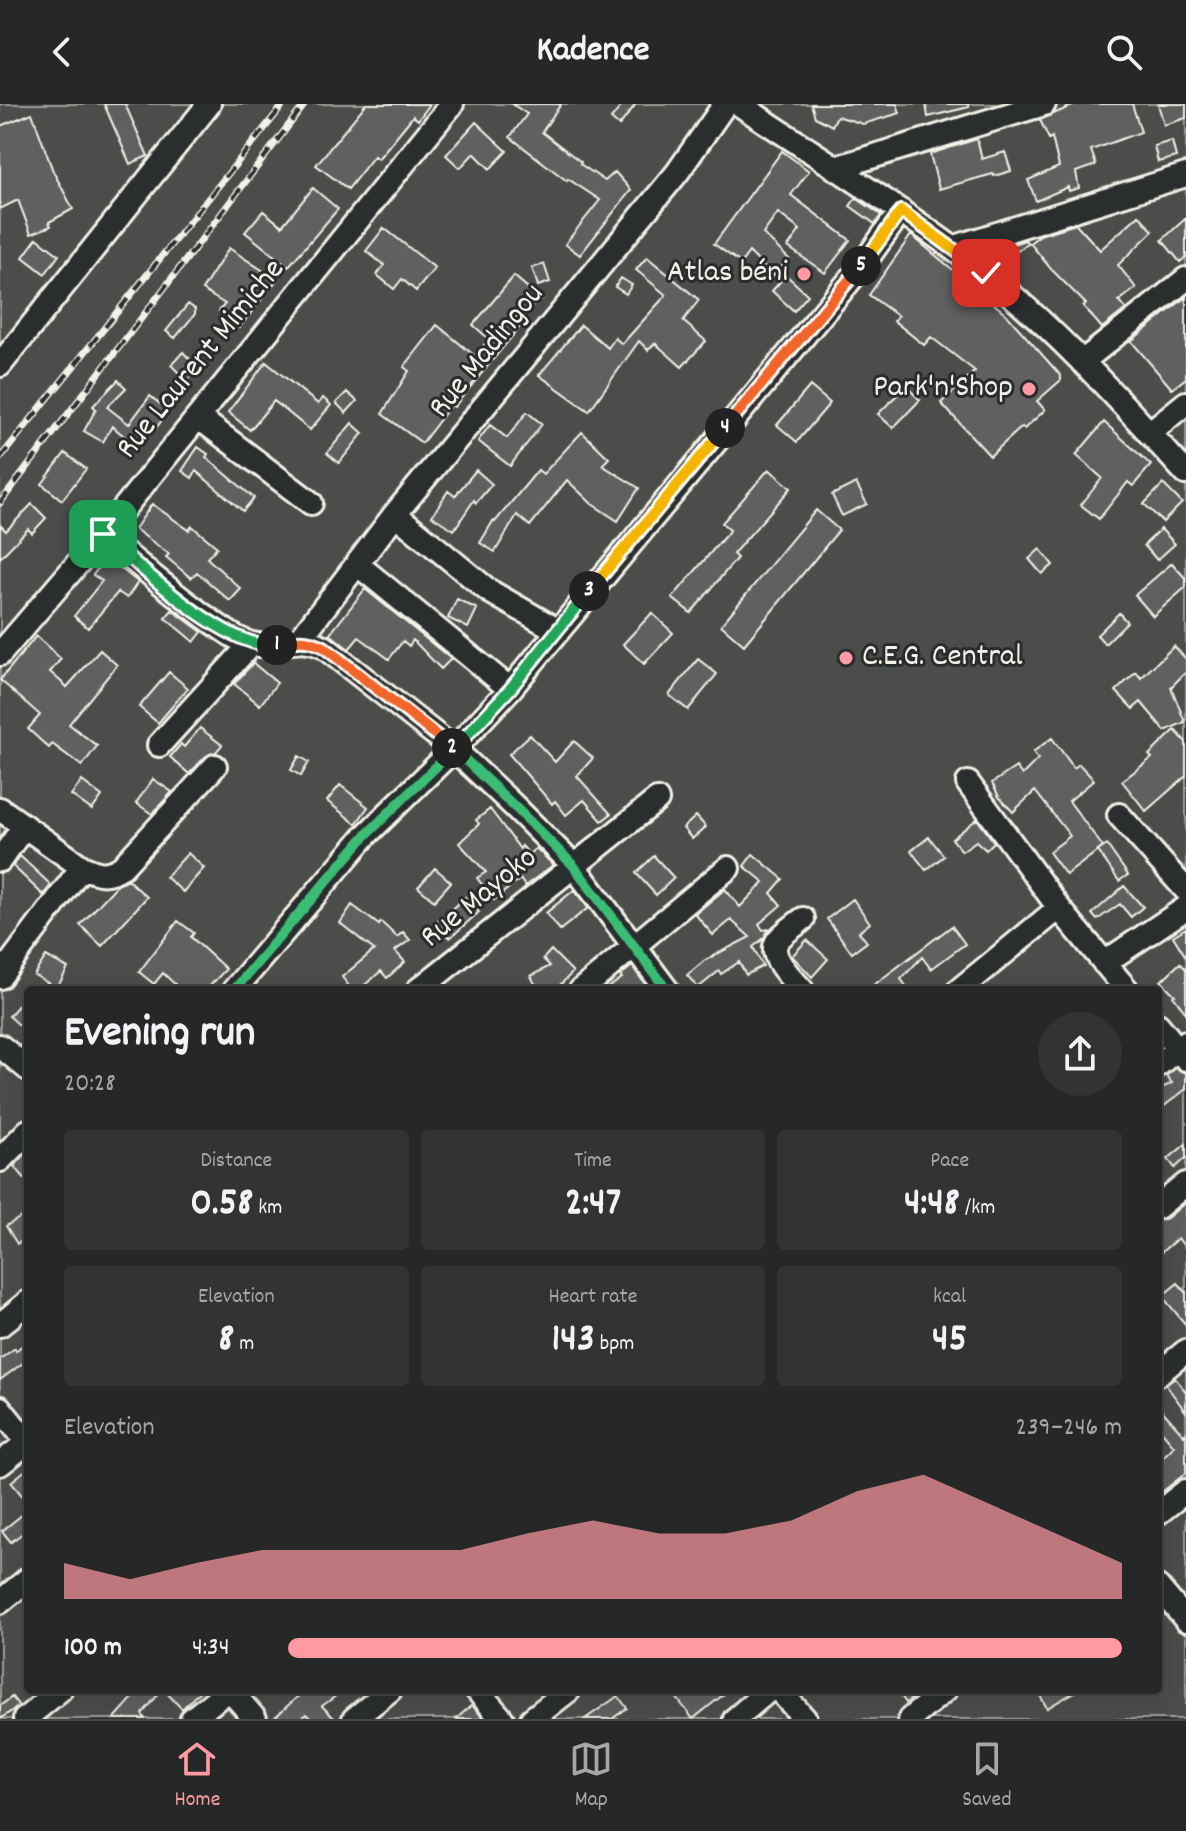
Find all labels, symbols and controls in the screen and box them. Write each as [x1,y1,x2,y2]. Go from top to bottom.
text: Kadence [536,26,650,78]
icon: back [40,30,84,74]
icon: search [1102,30,1146,74]
pin [952,239,1020,307]
pin: 5 [841,246,881,286]
street label: Rue Laurent Mimiche [107,250,297,470]
text: 5 [856,250,866,281]
place label: Atlas béni [667,251,788,297]
icon: check [964,251,1008,295]
marker: Atlas béni [795,265,813,283]
street label: Rue Madingou [419,274,557,430]
place label: Park'n'Shop [873,366,1013,412]
marker: Park'n'Shop [1020,380,1038,398]
pin: 4 [705,408,745,448]
text: 4 [720,412,730,443]
pin [69,500,137,568]
icon: arrive [81,512,125,556]
pin: 3 [569,571,609,611]
text: 3 [584,575,594,606]
pin: 1 [257,625,297,665]
text: 1 [275,629,279,660]
place label: C.E.G. Central [862,635,1023,681]
marker: C.E.G. Central [837,649,855,667]
pin: 2 [432,728,472,768]
text: 2 [447,732,457,763]
street label: Rue Mayoko [411,837,549,961]
text: Evening run [64,1004,255,1067]
button: share [1038,1012,1122,1096]
text: 20:28 [64,1066,116,1103]
text: Distance [200,1146,272,1177]
text: Time [574,1146,612,1177]
text: Pace [930,1146,969,1177]
text: 0.58 [190,1177,253,1234]
text: 2:47 [565,1177,621,1234]
text: 4:48 [904,1177,960,1234]
text: km [253,1193,282,1224]
text: /km [960,1193,995,1224]
text: Elevation [198,1282,275,1313]
text: Heart rate [549,1282,637,1313]
text: kcal [933,1282,966,1313]
text: 8 [218,1313,234,1370]
text: 143 [552,1313,595,1370]
text: 45 [932,1313,967,1370]
text: m [234,1329,254,1360]
text: bpm [595,1329,634,1360]
text: Elevation [64,1410,154,1447]
text: 239–246 m [1016,1410,1122,1447]
text: 100 m [64,1630,122,1667]
text: 4:34 [192,1630,229,1667]
tab: Home [174,1737,220,1816]
tab: Map [569,1737,613,1816]
tab: Saved [962,1737,1011,1816]

